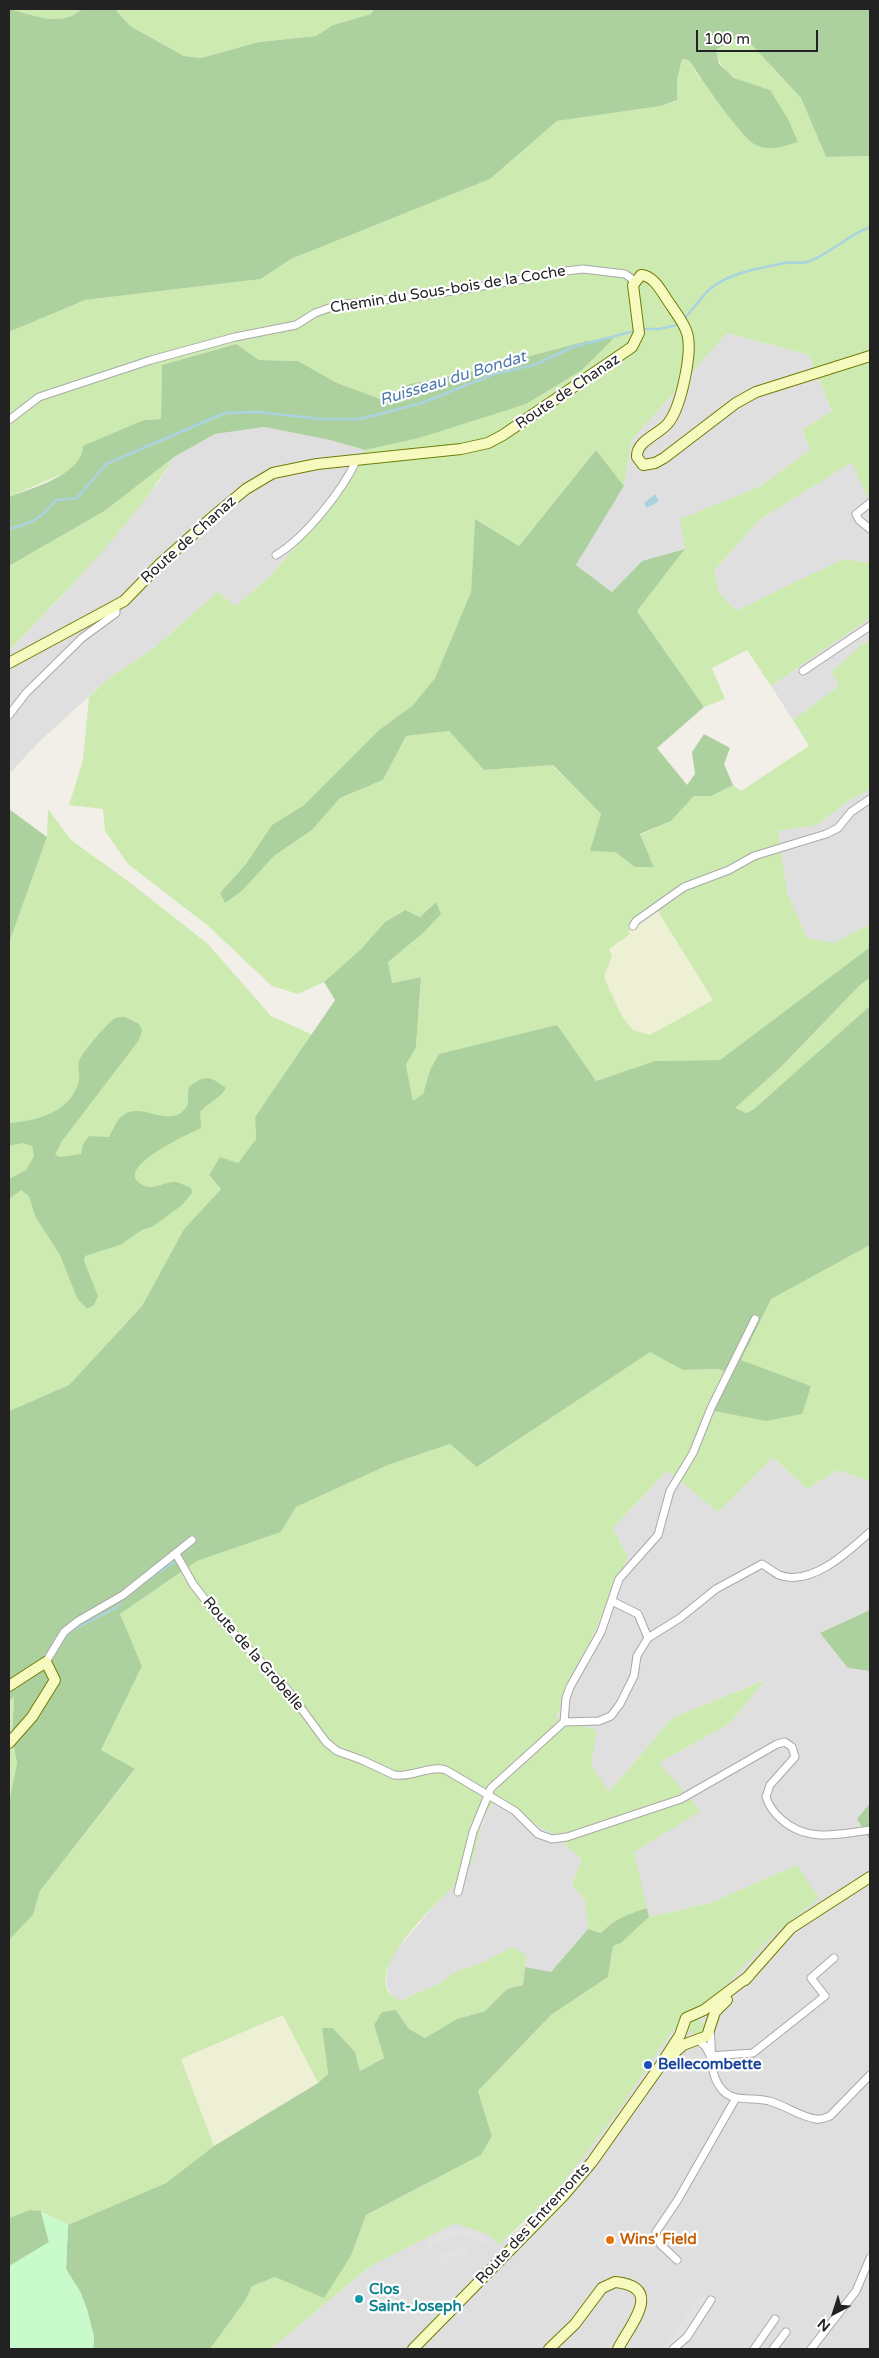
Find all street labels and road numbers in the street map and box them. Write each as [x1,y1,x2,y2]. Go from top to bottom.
street label: Chemin du Sous-bois de la Coche [329,262,567,318]
street label: Route de Chanaz [512,350,624,434]
street label: Route de Chanaz [138,493,240,587]
street label: Route de la Grobelle [199,1593,307,1715]
street label: Route des Entremonts [472,2160,594,2288]

